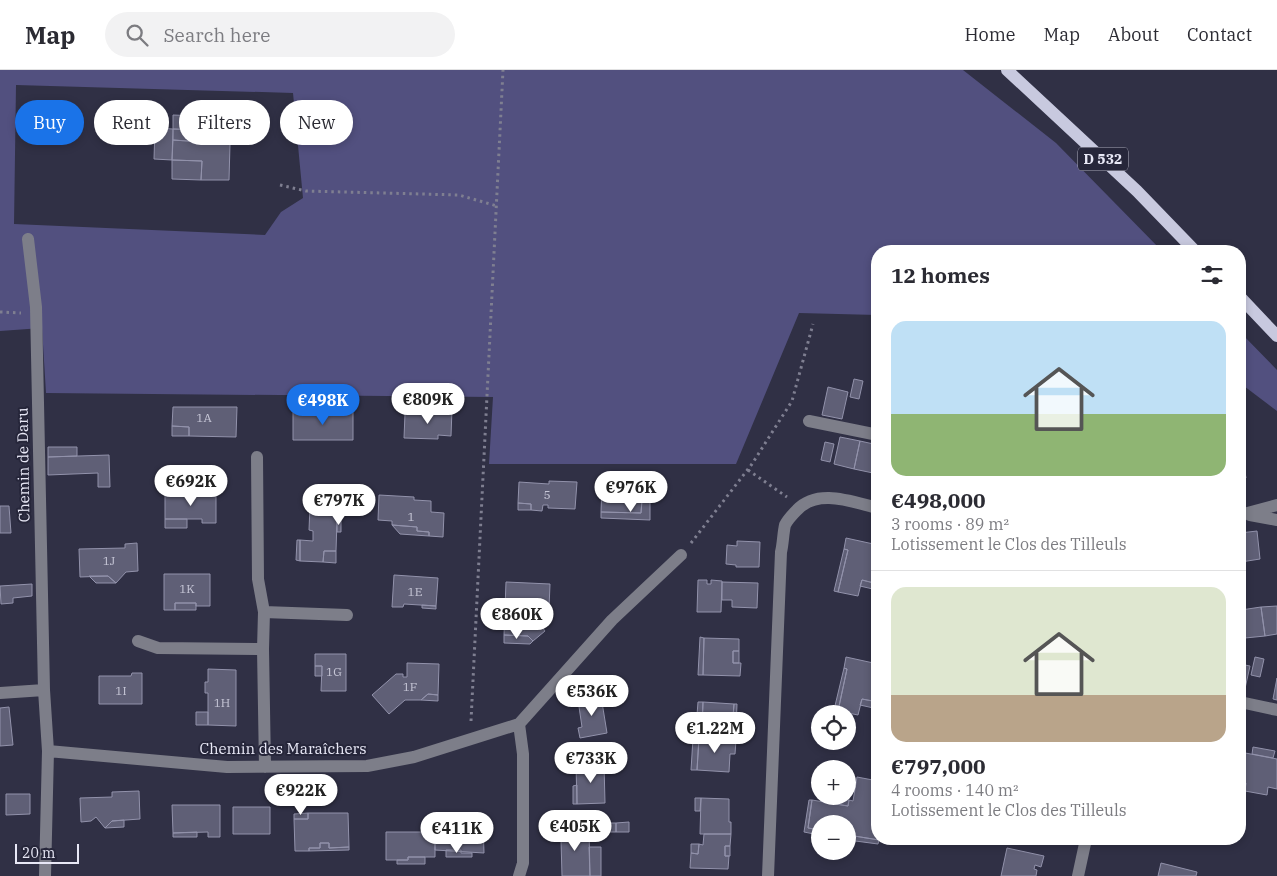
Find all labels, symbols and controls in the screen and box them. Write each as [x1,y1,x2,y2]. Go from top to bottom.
search box [105,12,455,57]
text: Map [25,19,75,51]
icon: search [123,21,151,49]
text: Search here [163,23,270,47]
text: Home [964,23,1016,46]
text: Map [1044,23,1080,46]
text: About [1108,23,1159,46]
text: Contact [1187,23,1252,46]
chip: Buy [15,100,84,145]
chip: Rent [94,100,169,145]
chip: Filters [179,100,270,145]
chip: New [280,100,353,145]
road number: D 532 [1078,148,1128,170]
text: 12 homes [891,261,990,289]
icon: filters [1198,261,1226,289]
icon: home [1014,354,1104,444]
pin: €809K [393,382,463,425]
pin: €498K [288,384,358,426]
text: €809K [402,389,454,409]
text: €498K [297,390,349,410]
street label: Chemin de Daru [12,407,34,523]
house number: 1A [196,410,212,425]
pin: €692K [156,464,226,507]
pin: €976K [596,470,666,513]
text: €692K [165,471,217,491]
text: €976K [605,477,657,497]
pin: €797K [304,484,374,526]
text: €498,000 [891,486,986,514]
house number: 5 [543,487,551,502]
text: €797K [313,490,365,510]
house number: 1 [407,509,415,524]
text: 3 rooms · 89 m² [891,514,1009,534]
text: Lotissement le Clos des Tilleuls [891,534,1127,554]
house number: 1J [103,553,115,568]
house number: 1K [179,581,195,596]
house number: 1E [408,584,422,599]
pin: €860K [482,598,552,640]
text: €860K [491,604,543,624]
icon: home [1014,619,1104,709]
house number: 1G [326,664,342,679]
pin: €536K [557,674,627,717]
house number: 1F [403,679,417,694]
text: €536K [566,681,618,701]
house number: 1I [115,683,127,698]
house number: 1H [214,695,230,710]
map controls [811,705,856,860]
button: locate [811,705,856,750]
pin: €1.22M [674,712,756,754]
text: €1.22M [686,718,744,738]
street label: Chemin des Maraîchers [199,739,367,758]
pin: €733K [556,742,626,784]
text: €733K [565,748,617,768]
text: €797,000 [891,752,986,780]
button: + [811,760,856,805]
pin: €922K [266,774,336,816]
text: €922K [275,780,327,800]
text: 4 rooms · 140 m² [891,780,1019,800]
text: Lotissement le Clos des Tilleuls [891,800,1127,820]
pin: €405K [540,810,610,852]
pin: €411K [422,812,492,854]
button: − [811,815,856,860]
text: €405K [549,816,601,836]
text: €411K [431,818,483,838]
scale bar [15,841,79,864]
text: 20 m [22,844,55,862]

